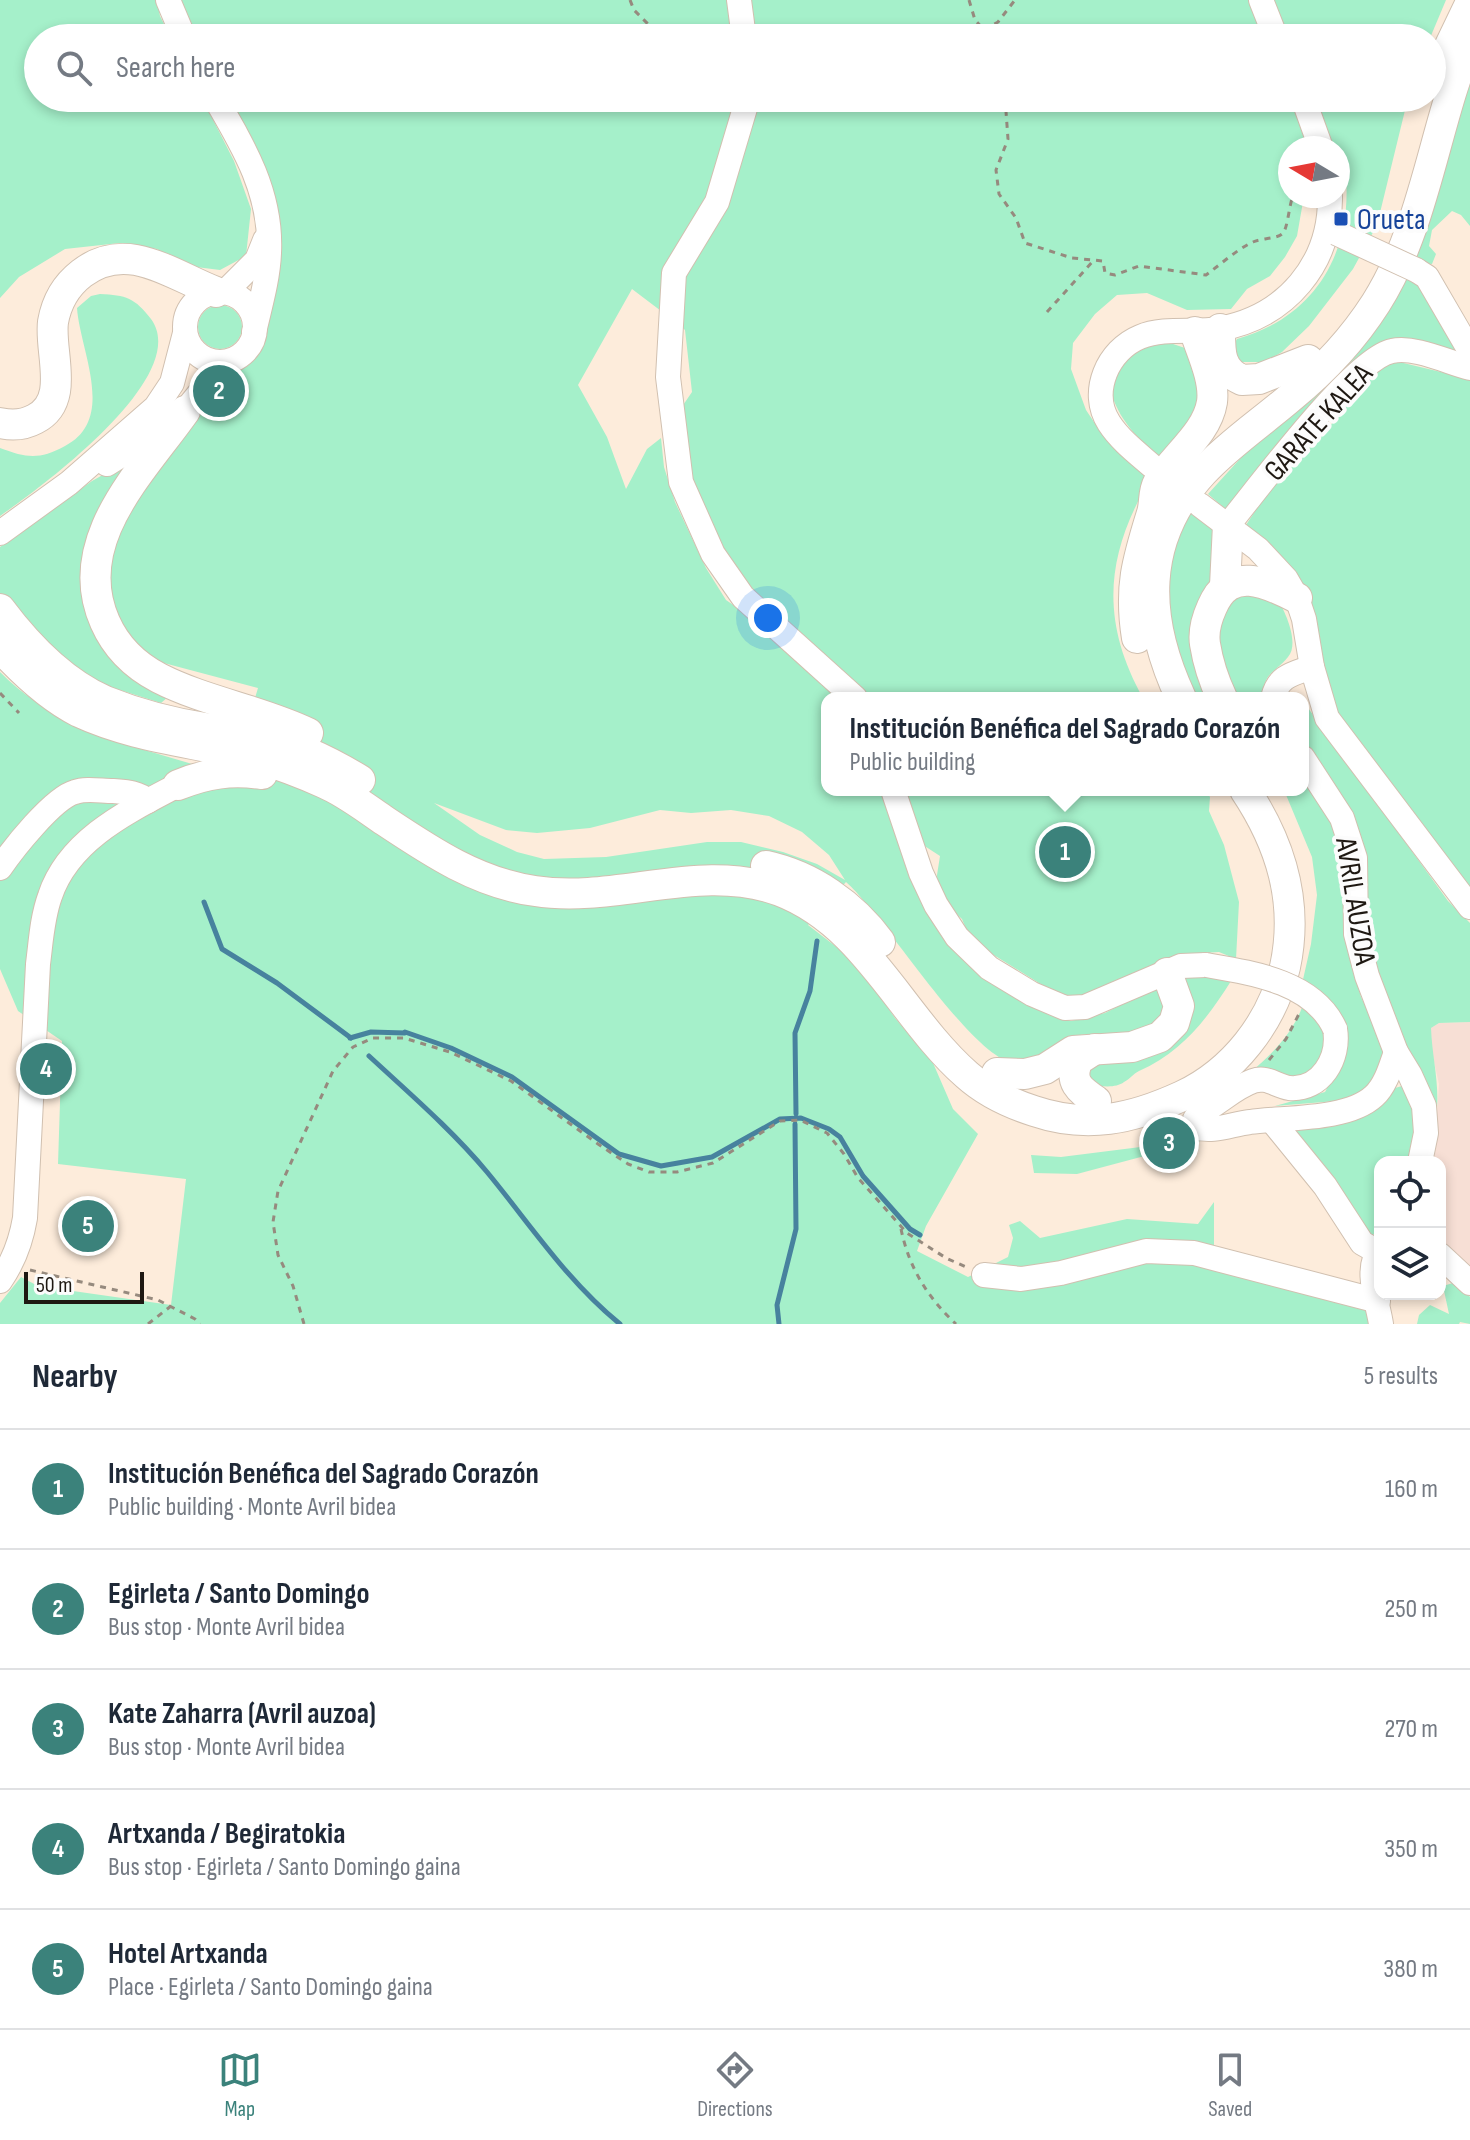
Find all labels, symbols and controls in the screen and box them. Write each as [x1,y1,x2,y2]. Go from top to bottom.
search box [24,24,1446,112]
icon: search [52,46,96,90]
text: Search here [116,50,235,86]
north arrow [1278,136,1350,208]
place label: Orueta [1357,202,1425,238]
marker: Orueta [1332,210,1350,228]
street label: GARATE KALEA [1257,357,1381,489]
pin: 2 [193,361,245,421]
your location [748,598,788,638]
popup [821,692,1309,796]
text: Institución Benéfica del Sagrado Corazón [850,711,1280,747]
text: Public building [850,747,975,778]
pin: 1 [1039,822,1091,882]
street label: AVRIL AUZOA [1327,834,1383,967]
pin: 4 [20,1039,72,1099]
pin: 3 [1143,1113,1195,1173]
map controls [1374,1156,1446,1300]
button: locate [1374,1156,1446,1228]
pin: 5 [62,1196,114,1256]
button: layers [1374,1228,1446,1300]
scale bar [24,1268,144,1304]
text: 50 m [36,1272,72,1299]
text: Nearby [32,1356,118,1397]
text: 5 results [1364,1361,1438,1392]
text: Institución Benéfica del Sagrado Corazón [108,1456,539,1492]
text: 1 [53,1474,63,1505]
text: 160 m [1385,1474,1438,1505]
text: Public building · Monte Avril bidea [108,1492,396,1523]
text: Egirleta / Santo Domingo [108,1576,370,1612]
text: 2 [52,1594,64,1625]
text: 250 m [1384,1594,1438,1625]
text: Bus stop · Monte Avril bidea [108,1612,345,1643]
text: Kate Zaharra (Avril auzoa) [108,1696,376,1732]
text: 3 [52,1714,64,1745]
text: 270 m [1385,1714,1438,1745]
text: Bus stop · Monte Avril bidea [108,1732,345,1763]
text: Artxanda / Begiratokia [108,1816,345,1852]
text: 4 [52,1834,64,1865]
text: 350 m [1384,1834,1438,1865]
text: Bus stop · Egirleta / Santo Domingo gaina [108,1852,461,1883]
text: Hotel Artxanda [108,1936,268,1972]
text: 5 [52,1954,64,1985]
text: 380 m [1383,1954,1438,1985]
text: Place · Egirleta / Santo Domingo gaina [108,1972,433,2003]
tab: Map [218,2048,262,2123]
tab: Directions [697,2048,773,2123]
tab: Saved [1208,2048,1252,2123]

